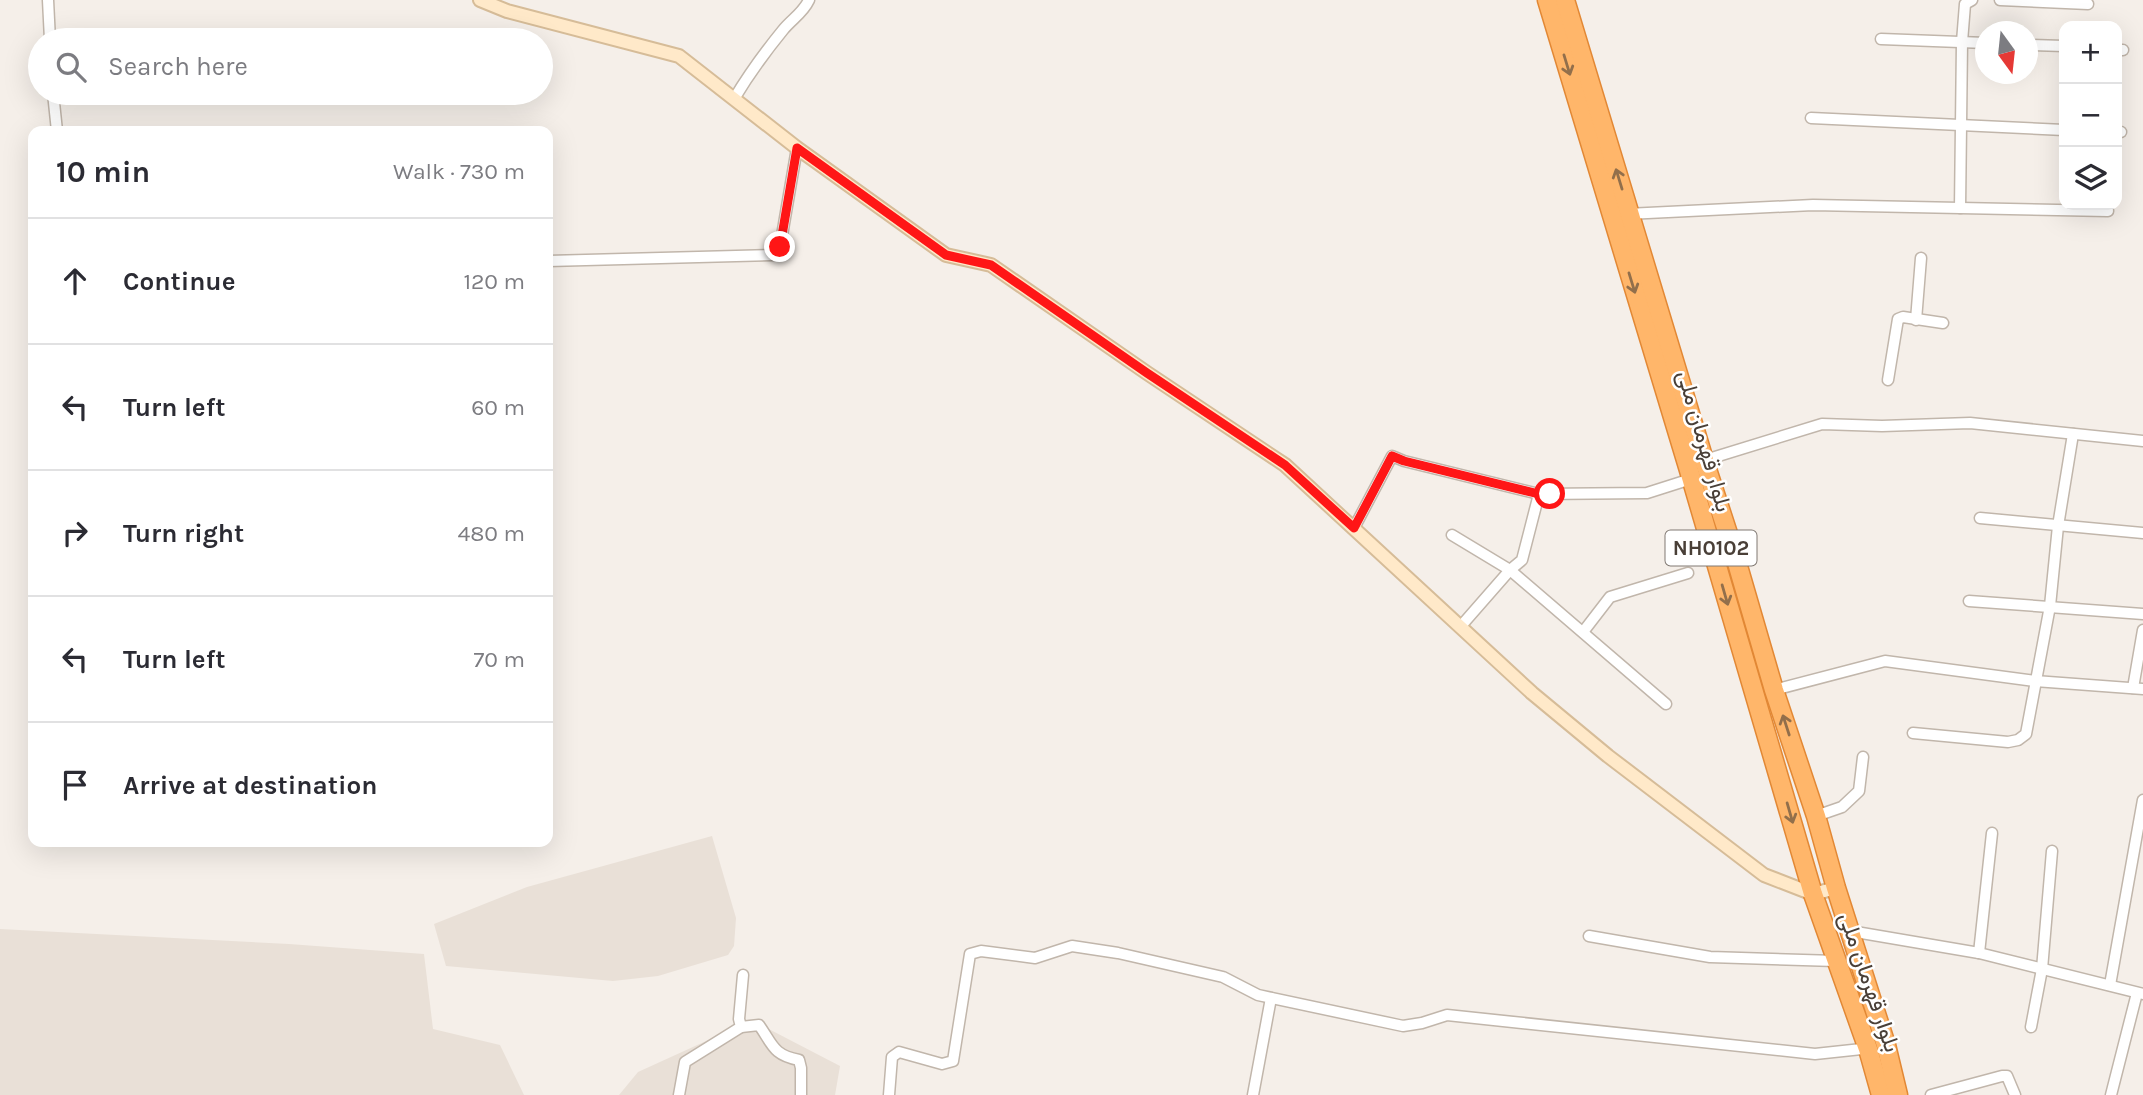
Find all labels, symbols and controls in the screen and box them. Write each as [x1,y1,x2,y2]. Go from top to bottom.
north arrow [1975,21,2038,84]
map controls [2059,21,2122,210]
button: + [2059,21,2122,84]
search box [28,28,553,105]
icon: search [52,48,90,86]
text: Search here [108,51,248,82]
one-way arrow [1561,54,1574,76]
button: − [2059,84,2122,147]
button: layers [2059,147,2122,210]
text: 10 min [56,154,150,190]
text: Walk · 730 m [393,158,525,185]
one-way arrow [1612,169,1625,191]
route end [764,231,795,262]
icon: ahead [56,262,94,300]
text: Continue [123,266,235,297]
text: 120 m [463,268,525,295]
one-way arrow [1627,272,1640,294]
street label: بلوار قهرمان ملی [1670,367,1738,515]
icon: left [56,388,94,426]
text: Turn left [123,392,225,423]
text: 60 m [471,394,525,421]
route start [1534,478,1565,509]
icon: right [56,514,94,552]
text: Turn right [123,518,244,549]
text: 480 m [457,520,525,547]
road number: NH0102 [1666,530,1756,566]
one-way arrow [1720,584,1733,606]
icon: left [56,640,94,678]
text: Turn left [123,644,225,675]
text: 70 m [474,646,525,673]
one-way arrow [1778,714,1791,736]
icon: arrive [56,766,94,804]
text: Arrive at destination [123,770,377,801]
one-way arrow [1784,802,1797,824]
street label: بلوار قهرمان ملی [1832,909,1906,1056]

